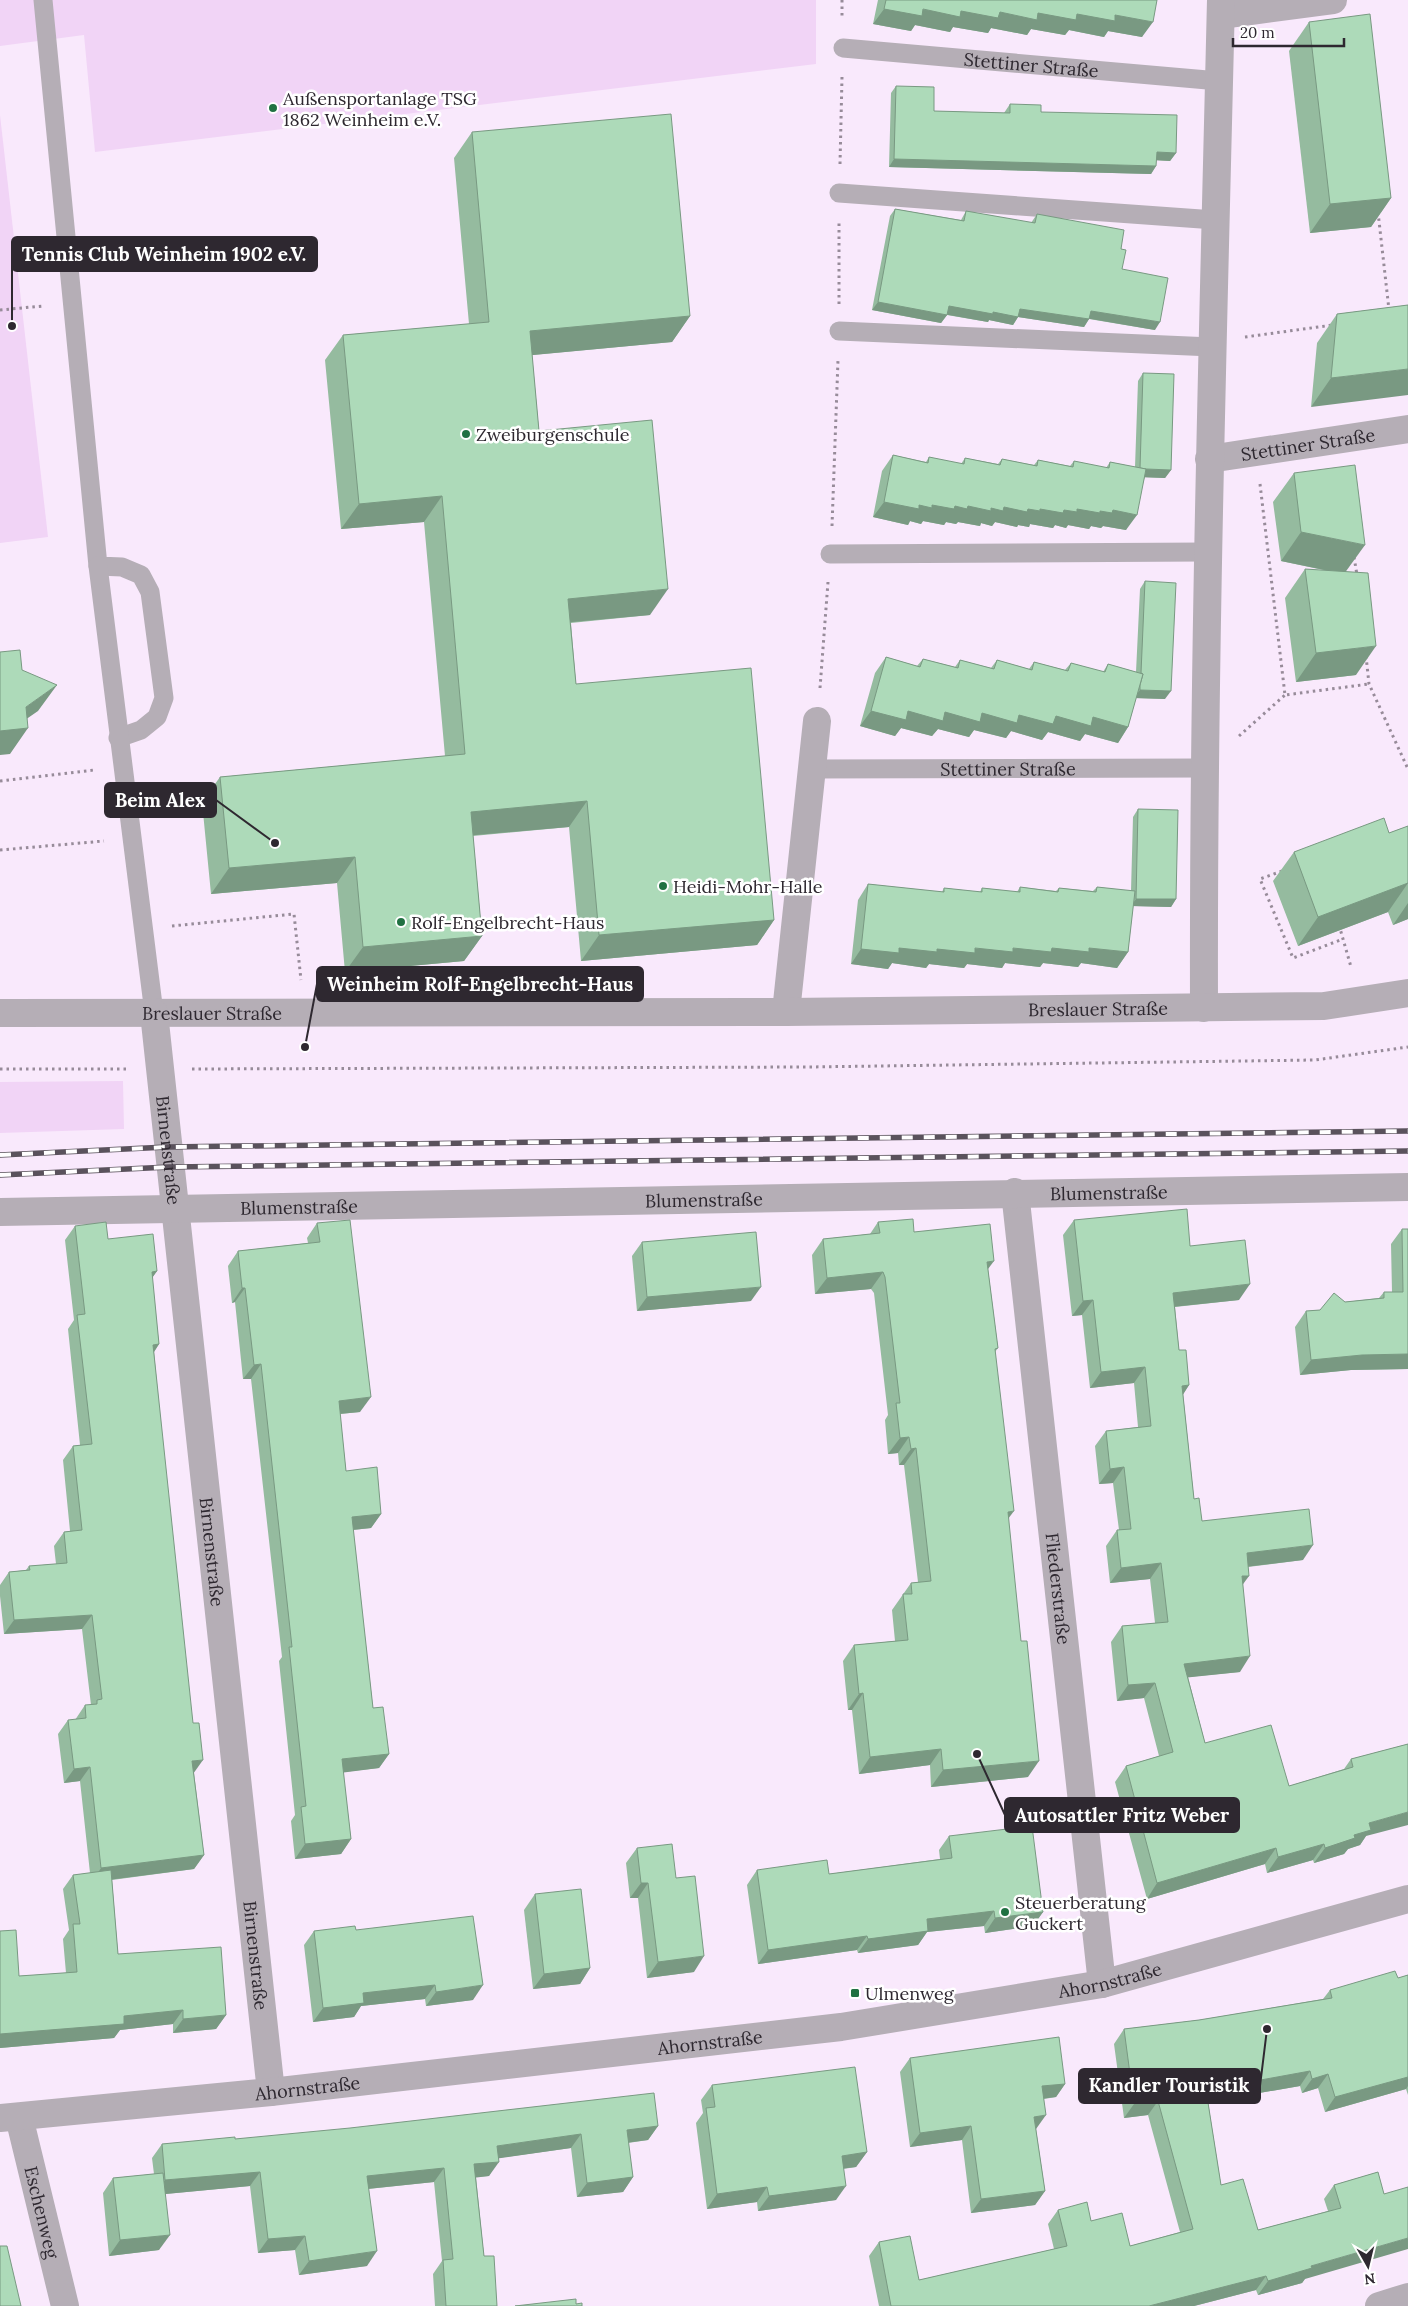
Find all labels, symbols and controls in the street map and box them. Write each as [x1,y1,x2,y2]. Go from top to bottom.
scale bar [1233,15,1344,47]
text: 20 m [1240,23,1275,42]
street label: Stettiner Straße [963,47,1100,82]
place label: Außensportanlage TSG 1862 Weinheim e.V. [282,87,477,131]
marker: Außensportanlage TSG 1862 Weinheim e.V. [267,102,279,114]
callout: Tennis Club Weinheim 1902 e.V. [12,237,317,271]
text: Tennis Club Weinheim 1902 e.V. [22,242,306,266]
place label: Zweiburgenschule [476,423,630,446]
street label: Stettiner Straße [1239,423,1377,466]
marker: Zweiburgenschule [460,428,472,440]
street label: Stettiner Straße [940,757,1076,780]
callout: Beim Alex [105,783,216,817]
text: Beim Alex [115,788,206,812]
place label: Heidi-Mohr-Halle [673,875,823,898]
marker: Heidi-Mohr-Halle [657,880,669,892]
place label: Rolf-Engelbrecht-Haus [411,911,604,934]
marker: Rolf-Engelbrecht-Haus [395,916,407,928]
callout: Weinheim Rolf-Engelbrecht-Haus [317,967,643,1001]
text: Weinheim Rolf-Engelbrecht-Haus [327,972,633,996]
street label: Breslauer Straße [1028,996,1168,1021]
street label: Breslauer Straße [142,1001,282,1024]
street label: Birnenstraße [152,1094,186,1206]
street label: Blumenstraße [1050,1180,1168,1205]
street label: Blumenstraße [645,1187,763,1212]
street label: Blumenstraße [240,1194,358,1219]
street label: Birnenstraße [195,1496,230,1608]
street label: Fliederstraße [1041,1532,1076,1646]
callout: Autosattler Fritz Weber [1005,1798,1239,1832]
text: Autosattler Fritz Weber [1015,1803,1229,1827]
place label: Steuerberatung Guckert [1015,1891,1147,1935]
street label: Birnenstraße [239,1900,274,2012]
marker: Steuerberatung Guckert [999,1906,1011,1918]
street label: Ahornstraße [1055,1956,1164,2003]
place label: Ulmenweg [865,1982,955,2005]
marker: Ulmenweg [849,1987,861,1999]
street label: Ahornstraße [655,2025,764,2059]
callout: Kandler Touristik [1079,2069,1260,2103]
street label: Ahornstraße [253,2070,362,2105]
text: Kandler Touristik [1089,2073,1249,2097]
street label: Eschenweg [20,2164,65,2262]
north arrow [1343,2241,1393,2291]
text: N [1363,2269,1376,2289]

